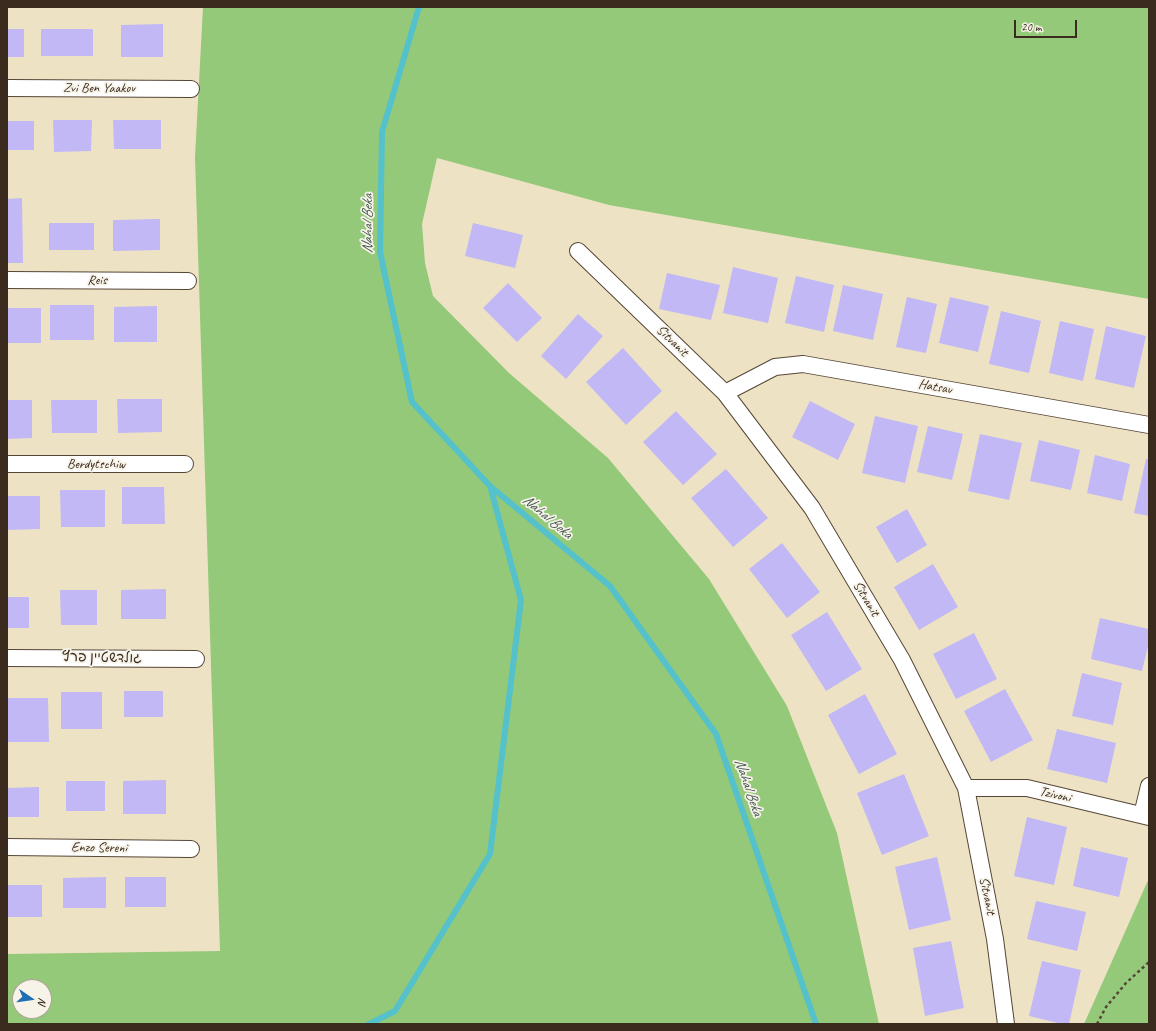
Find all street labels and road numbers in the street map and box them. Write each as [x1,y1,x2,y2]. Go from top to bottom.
street label: Zvi Ben Yaakov [63,80,135,96]
street label: Reis [87,272,107,288]
street label: Sitvanit [652,322,692,360]
street label: Hatsav [917,376,953,398]
street label: Berdytschiw [67,456,125,472]
street label: Sitvanit [849,578,883,620]
street label: גולדשטיין פרץ [62,649,142,667]
street label: Tzivoni [1038,783,1072,807]
street label: Enzo Sereni [71,839,127,857]
street label: Sitvanit [975,876,999,916]

